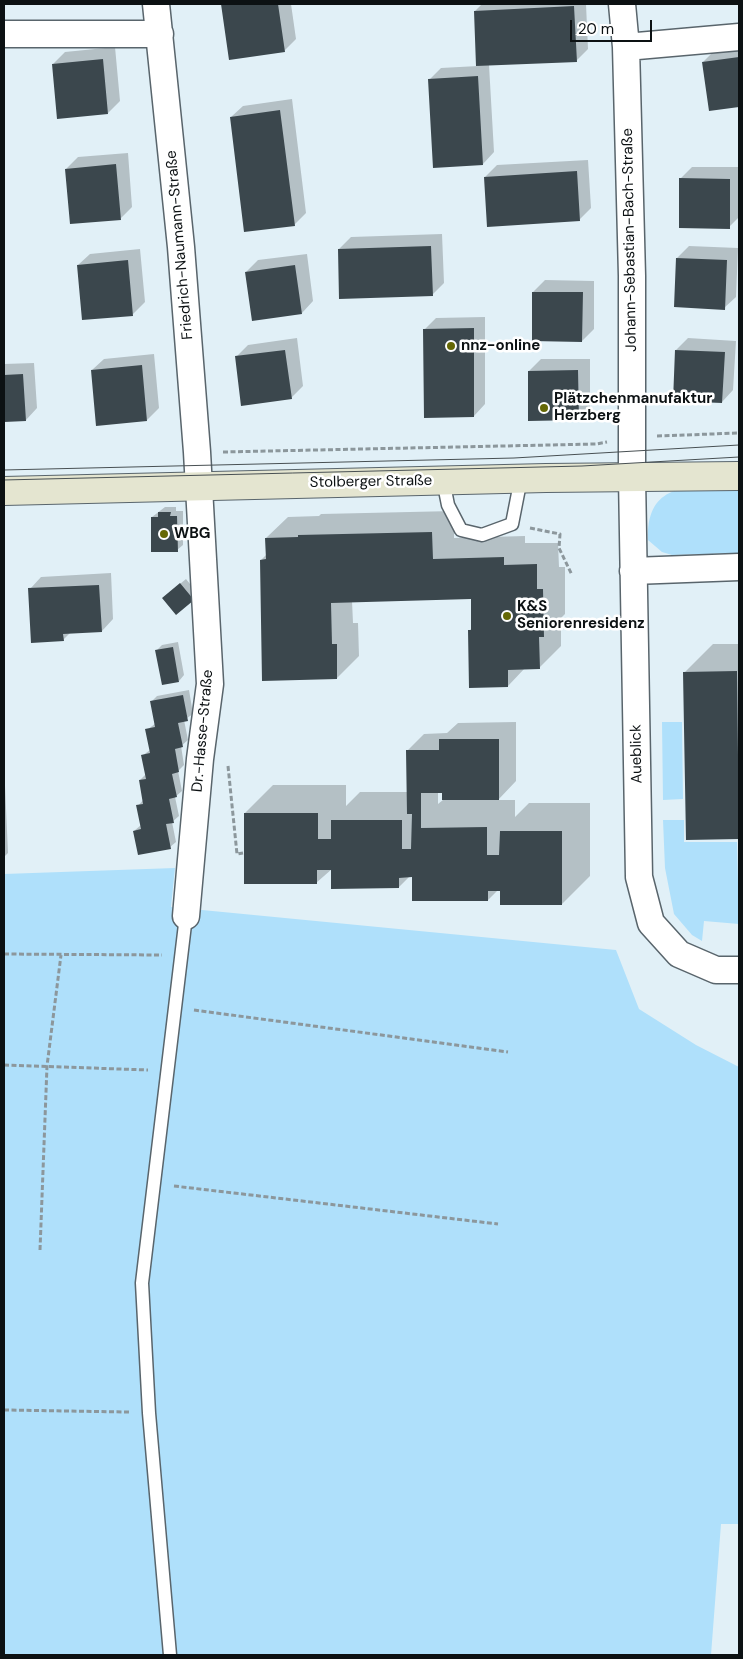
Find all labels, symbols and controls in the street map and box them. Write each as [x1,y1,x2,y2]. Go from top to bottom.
scale bar [573,10,656,42]
text: 20 m [578,19,614,39]
street label: Johann-Sebastian-Bach-Straße [619,128,641,352]
street label: Friedrich-Naumann-Straße [163,150,197,340]
place label: nnz-online [461,337,540,355]
marker: nnz-online [445,340,457,352]
place label: Plätzchenmanufaktur Herzberg [554,390,712,425]
marker: Plätzchenmanufaktur Herzberg [538,402,550,414]
street label: Stolberger Straße [310,472,432,492]
place label: WBG [174,525,211,543]
marker: WBG [158,528,170,540]
place label: K&S Seniorenresidenz [517,598,645,633]
marker: K&S Seniorenresidenz [501,610,513,622]
street label: Dr.-Hasse-Straße [189,669,217,793]
street label: Aueblick [627,724,647,784]

